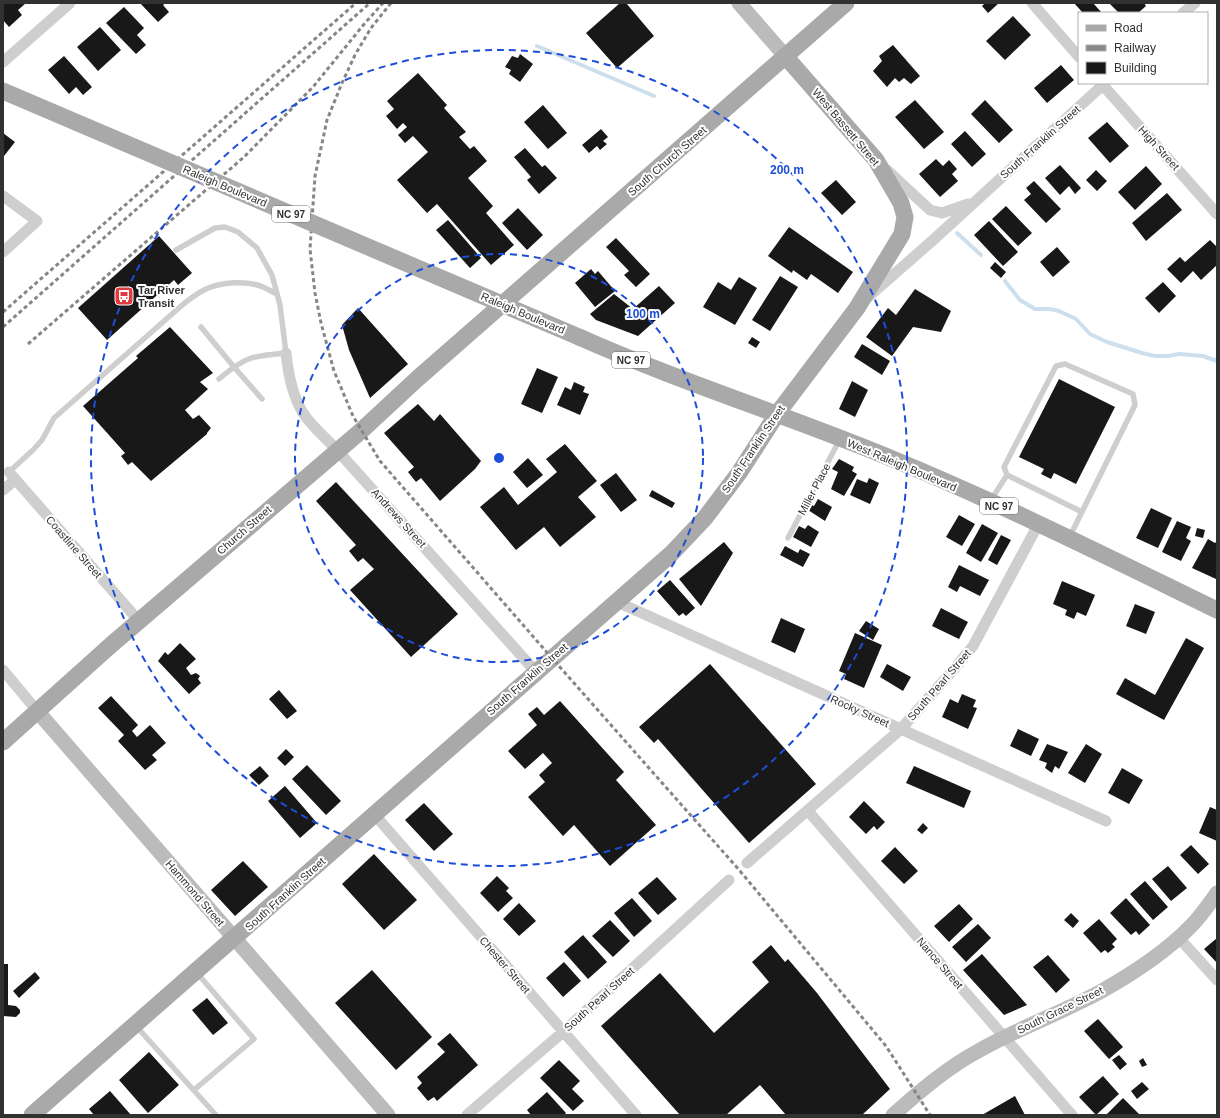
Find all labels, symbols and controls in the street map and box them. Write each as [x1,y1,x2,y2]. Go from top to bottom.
legend [1078,12,1208,84]
text: Road [1114,21,1143,35]
text: Railway [1114,41,1156,55]
text: Building [1114,61,1157,75]
street label: West Bassett Street [810,86,882,168]
street label: South Franklin Street [998,103,1082,181]
street label: South Church Street [625,124,709,198]
street label: High Street [1136,124,1182,172]
street label: Raleigh Boulevard [181,163,269,209]
text: 200 m [770,163,804,177]
road number: NC 97 [272,206,310,222]
place label: Tar River Transit [138,284,186,309]
bus stop icon: Tar River Transit [113,285,135,307]
street label: Raleigh Boulevard [479,290,567,336]
text: 100 m [626,307,660,321]
road number: NC 97 [612,352,650,368]
street label: South Franklin Street [719,403,787,495]
street label: West Raleigh Boulevard [845,436,959,494]
centre of rings [492,451,506,465]
street label: Miller Place [795,461,833,517]
street label: Andrews Street [369,486,429,550]
road number: NC 97 [980,498,1018,514]
street label: Church Street [214,503,274,557]
street label: Coastline Street [44,514,104,580]
street label: South Franklin Street [484,641,570,717]
street label: South Pearl Street [905,647,973,723]
street label: Rocky Street [829,693,891,729]
street label: South Franklin Street [243,855,327,933]
street label: Hammond Street [163,858,227,928]
street label: Chester Street [477,934,533,996]
street label: Nance Street [914,935,966,991]
street label: South Pearl Street [562,964,636,1034]
street label: South Grace Street [1015,984,1105,1036]

